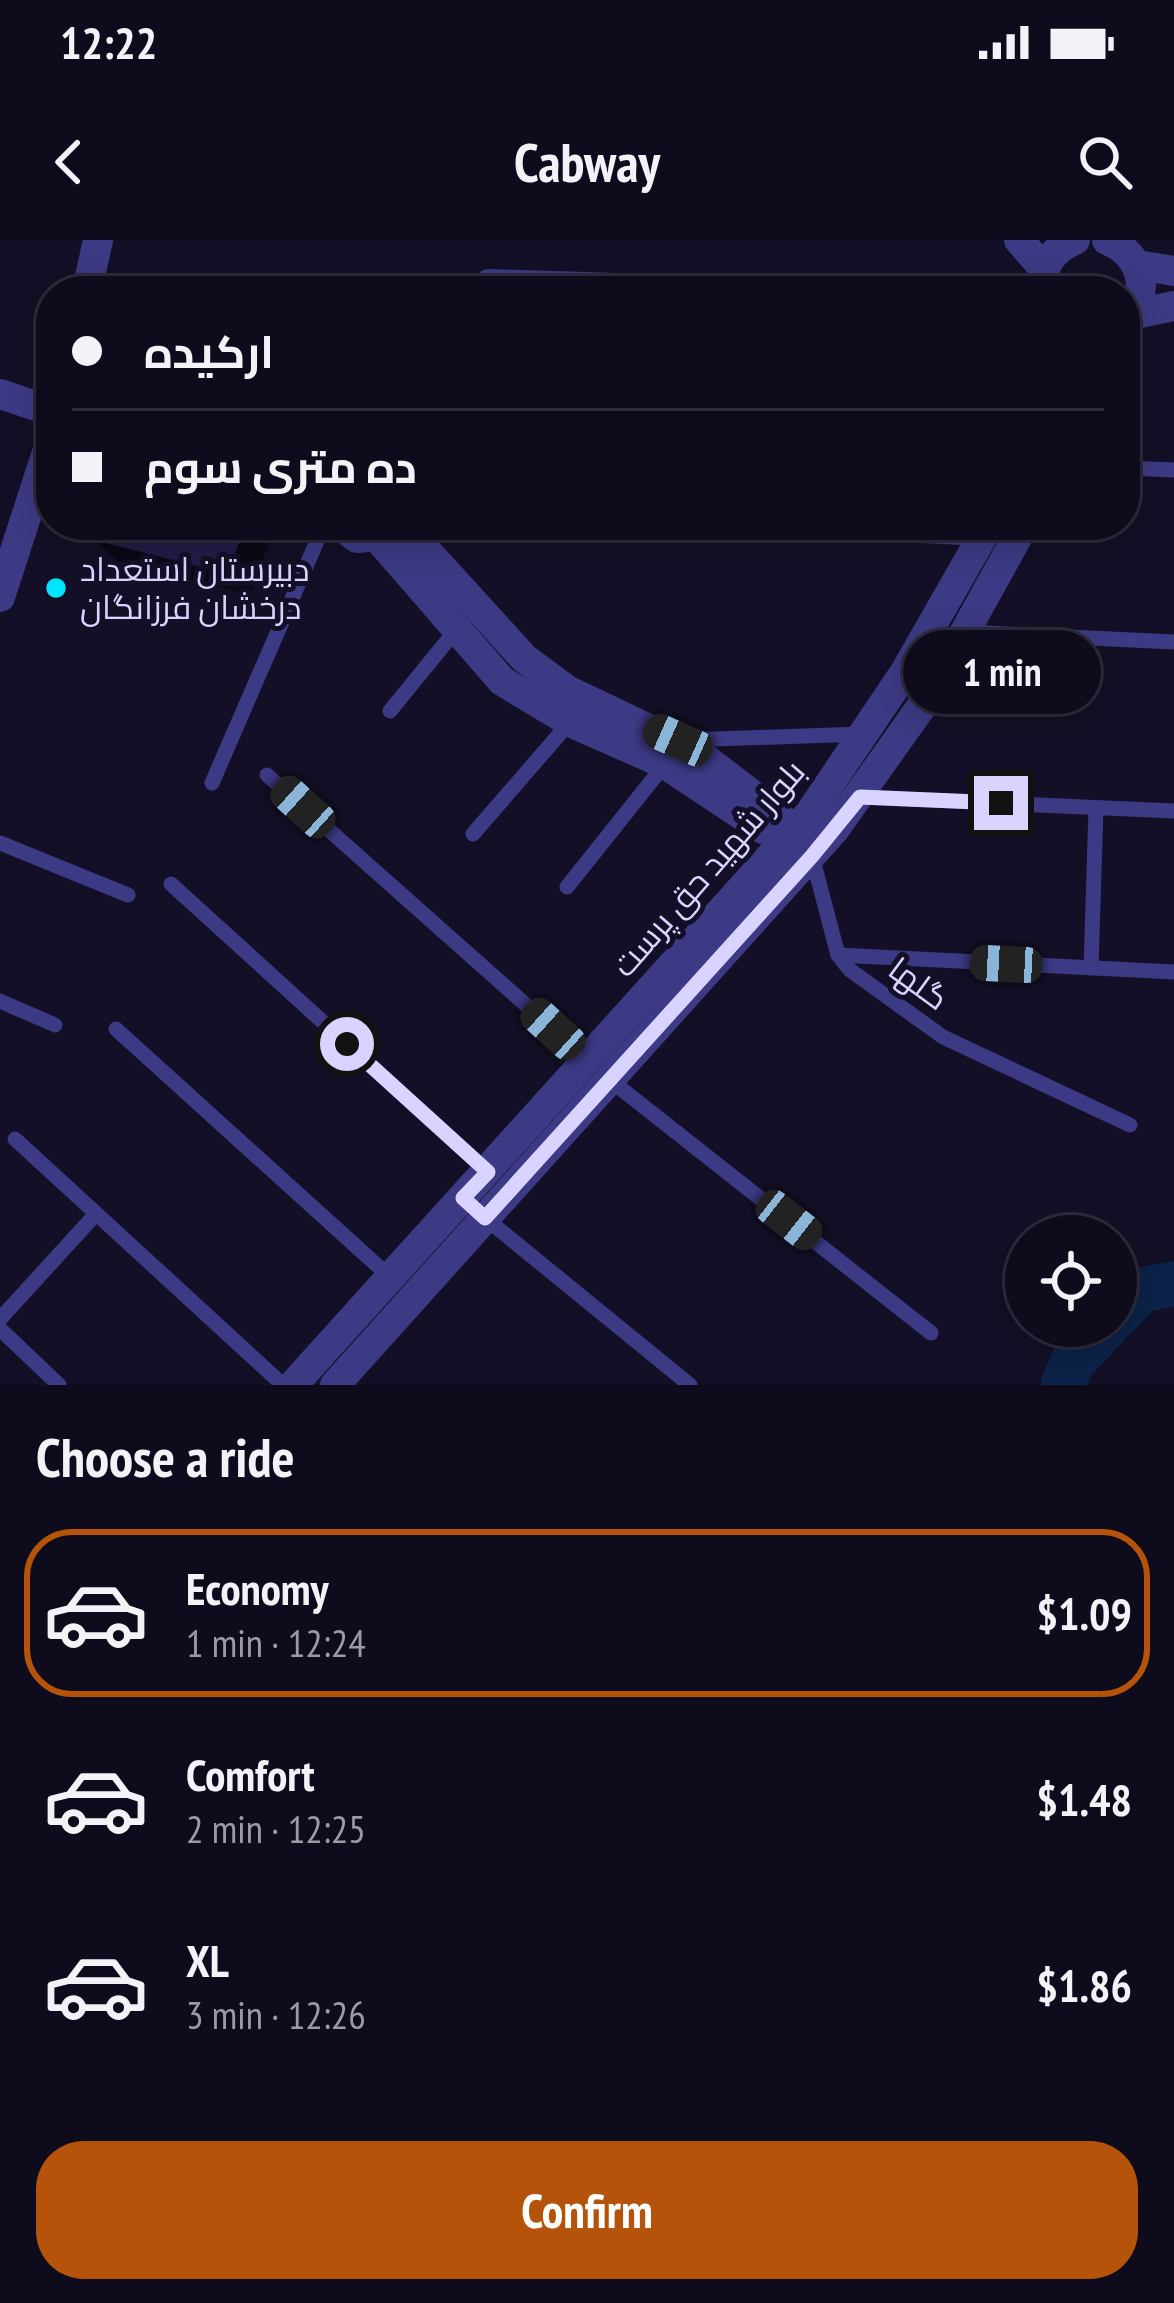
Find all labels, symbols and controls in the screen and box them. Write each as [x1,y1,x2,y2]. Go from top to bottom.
text: 12:22 [60,13,157,71]
text: Cabway [514,127,660,197]
icon: back [36,129,102,195]
icon: search [1072,129,1138,195]
text: ارکیده [144,322,274,380]
text: ده متری سوم [144,437,417,495]
place label: دبیرستان استعداد درخشان فرزانگان [80,547,309,628]
marker: دبیرستان استعداد درخشان فرزانگان [43,575,69,601]
callout: 1 min [902,629,1100,713]
text: 1 min [963,646,1041,697]
car [638,709,718,771]
street label: بلوار شهید حق پرست [602,750,814,986]
car [264,770,342,844]
route end [974,776,1028,830]
car [969,944,1043,984]
street label: گلها [881,946,958,1019]
car [514,992,592,1066]
route start [320,1017,374,1071]
car [750,1184,828,1256]
map controls [1005,1215,1137,1347]
button: locate [1005,1215,1137,1347]
text: Choose a ride [36,1422,295,1492]
icon: car [42,1559,150,1667]
text: Economy [186,1559,329,1617]
text: $1.09 [1036,1584,1132,1642]
text: 1 min · 12:24 [186,1617,366,1668]
icon: car [42,1745,150,1853]
text: Comfort [186,1745,315,1803]
text: $1.48 [1036,1770,1132,1828]
text: 2 min · 12:25 [186,1803,366,1854]
icon: car [42,1931,150,2039]
text: XL [186,1931,229,1989]
text: $1.86 [1036,1956,1132,2014]
text: 3 min · 12:26 [186,1989,366,2040]
button: Confirm [36,2141,1138,2279]

